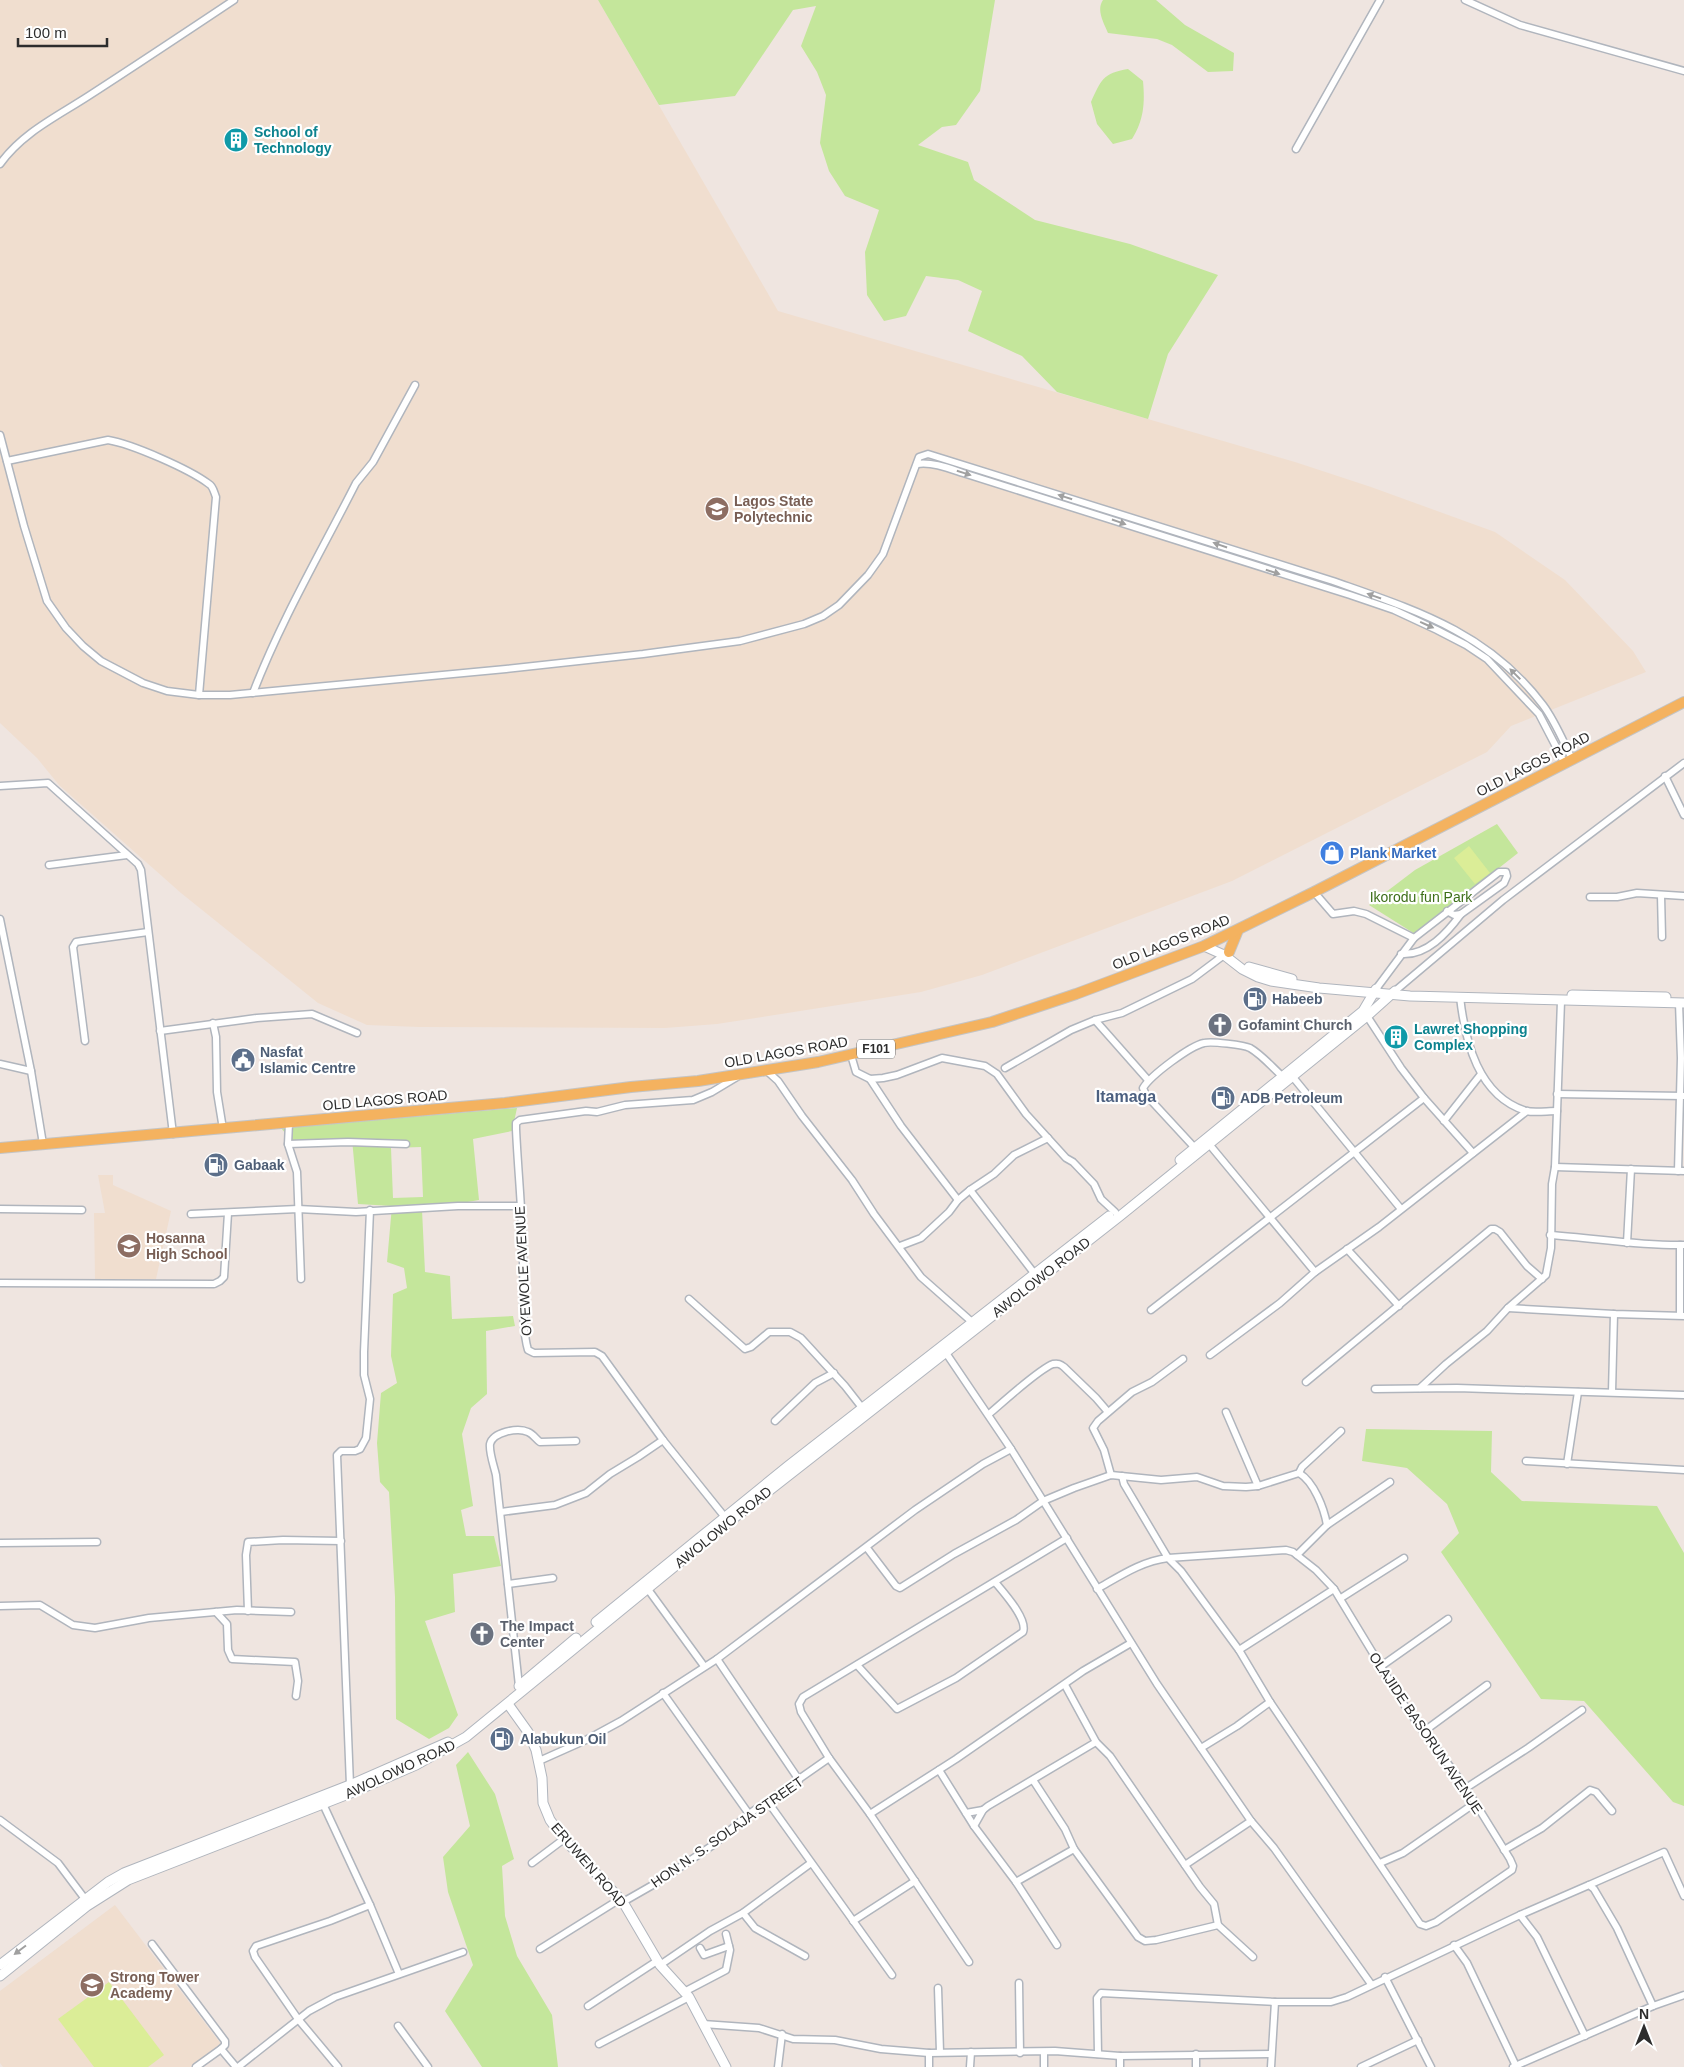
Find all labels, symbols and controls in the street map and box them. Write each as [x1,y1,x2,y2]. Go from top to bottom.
scale bar [18,15,106,47]
text: 100 m [25,24,67,41]
place label: School of Technology [254,124,332,156]
building icon: School of Technology [223,127,249,153]
one-way arrow [957,470,972,478]
one-way arrow [1057,492,1072,500]
place label: Lagos State Polytechnic [734,493,814,525]
school or university icon: Lagos State Polytechnic [704,496,730,522]
one-way arrow [1112,519,1127,527]
one-way arrow [1212,541,1227,549]
one-way arrow [1266,569,1281,577]
one-way arrow [1367,592,1382,599]
one-way arrow [1420,622,1434,630]
one-way arrow [1509,668,1521,680]
street label: OLD LAGOS ROAD [1474,728,1592,800]
shop icon: Plank Market [1319,840,1345,866]
place label: Plank Market [1350,845,1437,861]
park label: Ikorodu fun Park [1370,889,1473,905]
street label: OLD LAGOS ROAD [1110,911,1232,973]
fuel station icon: Habeeb [1242,986,1268,1012]
place label: Habeeb [1272,991,1323,1007]
church icon: Gofamint Church [1207,1012,1233,1038]
place label: Gofamint Church [1238,1017,1352,1033]
place label: Lawret Shopping Complex [1414,1021,1528,1053]
building icon: Lawret Shopping Complex [1383,1024,1409,1050]
street label: OLD LAGOS ROAD [723,1033,849,1071]
road number: F101 [857,1040,895,1058]
place label: Nasfat Islamic Centre [260,1044,356,1076]
public building icon: Nasfat Islamic Centre [230,1047,256,1073]
fuel station icon: ADB Petroleum [1210,1085,1236,1111]
street label: OLD LAGOS ROAD [322,1087,448,1113]
district label: Itamaga [1096,1088,1156,1105]
place label: ADB Petroleum [1240,1090,1343,1106]
fuel station icon: Gabaak [203,1152,229,1178]
place label: Gabaak [234,1157,285,1173]
street label: OYEWOLE AVENUE [512,1205,534,1337]
place label: Hosanna High School [146,1230,228,1262]
school or university icon: Hosanna High School [116,1233,142,1259]
street label: AWOLOWO ROAD [989,1234,1093,1320]
street label: AWOLOWO ROAD [671,1483,775,1571]
place label: The Impact Center [500,1618,574,1650]
church icon: The Impact Center [469,1621,495,1647]
street label: OLAJIDE BASORUN AVENUE [1366,1649,1486,1817]
fuel station icon: Alabukun Oil [489,1726,515,1752]
place label: Alabukun Oil [520,1731,606,1747]
street label: AWOLOWO ROAD [342,1736,458,1802]
street label: HON N. S. SOLAJA STREET [648,1773,807,1891]
street label: ERUWEN ROAD [548,1820,630,1910]
one-way arrow [14,1945,27,1956]
place label: Strong Tower Academy [110,1969,200,2001]
school or university icon: Strong Tower Academy [79,1972,105,1998]
north arrow [1619,2002,1669,2052]
text: N [1639,2006,1649,2022]

